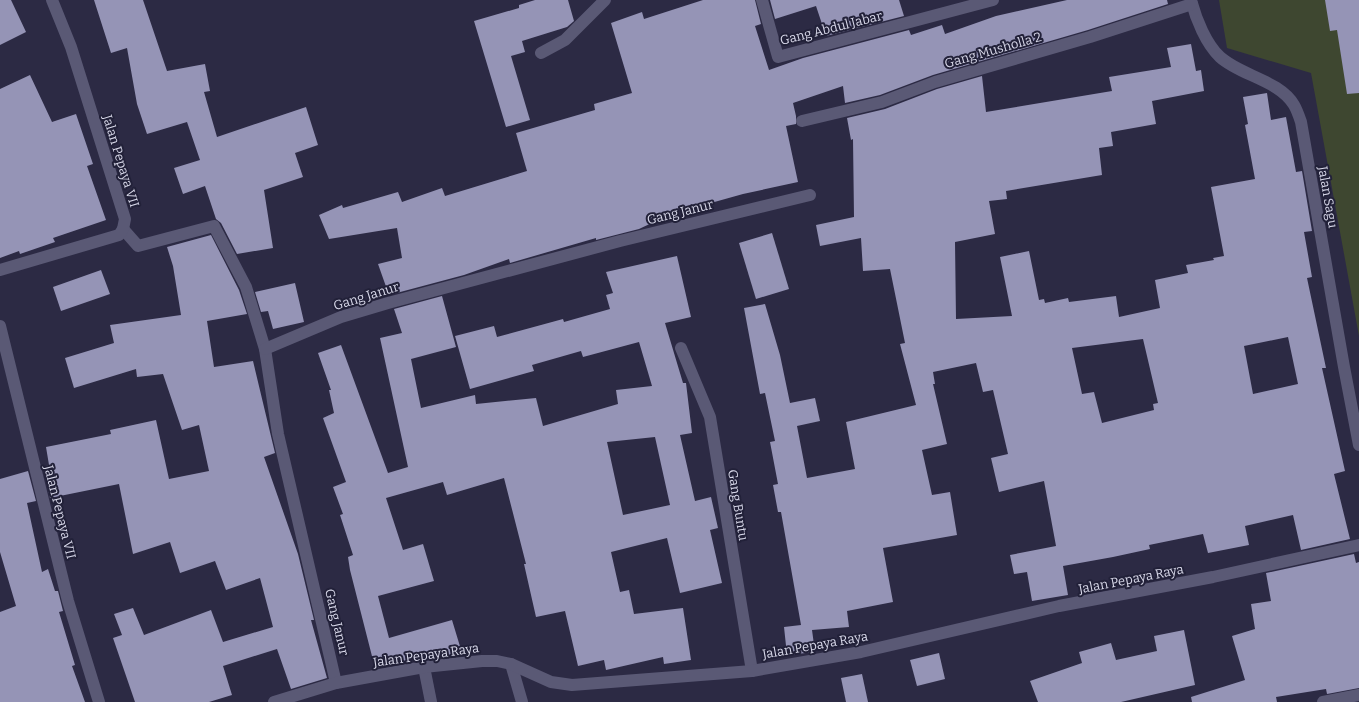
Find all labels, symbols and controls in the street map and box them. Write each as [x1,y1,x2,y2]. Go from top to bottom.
street label: Gang Abdul Jabar [778,8,884,48]
street label: Gang Musholla 2 [943,29,1043,71]
street label: Jalan Pepaya VII [100,112,142,209]
street label: Jalan Sagu [1315,164,1341,229]
street label: Gang Janur [645,196,715,227]
street label: Gang Janur [331,279,401,313]
street label: Jalan Pepaya VII [41,463,79,560]
street label: Gang Buntu [725,468,751,542]
street label: Jalan Pepaya Raya [1076,561,1185,597]
street label: Gang Janur [322,587,352,657]
street label: Jalan Pepaya Raya [760,628,869,662]
street label: Jalan Pepaya Raya [371,640,480,670]

